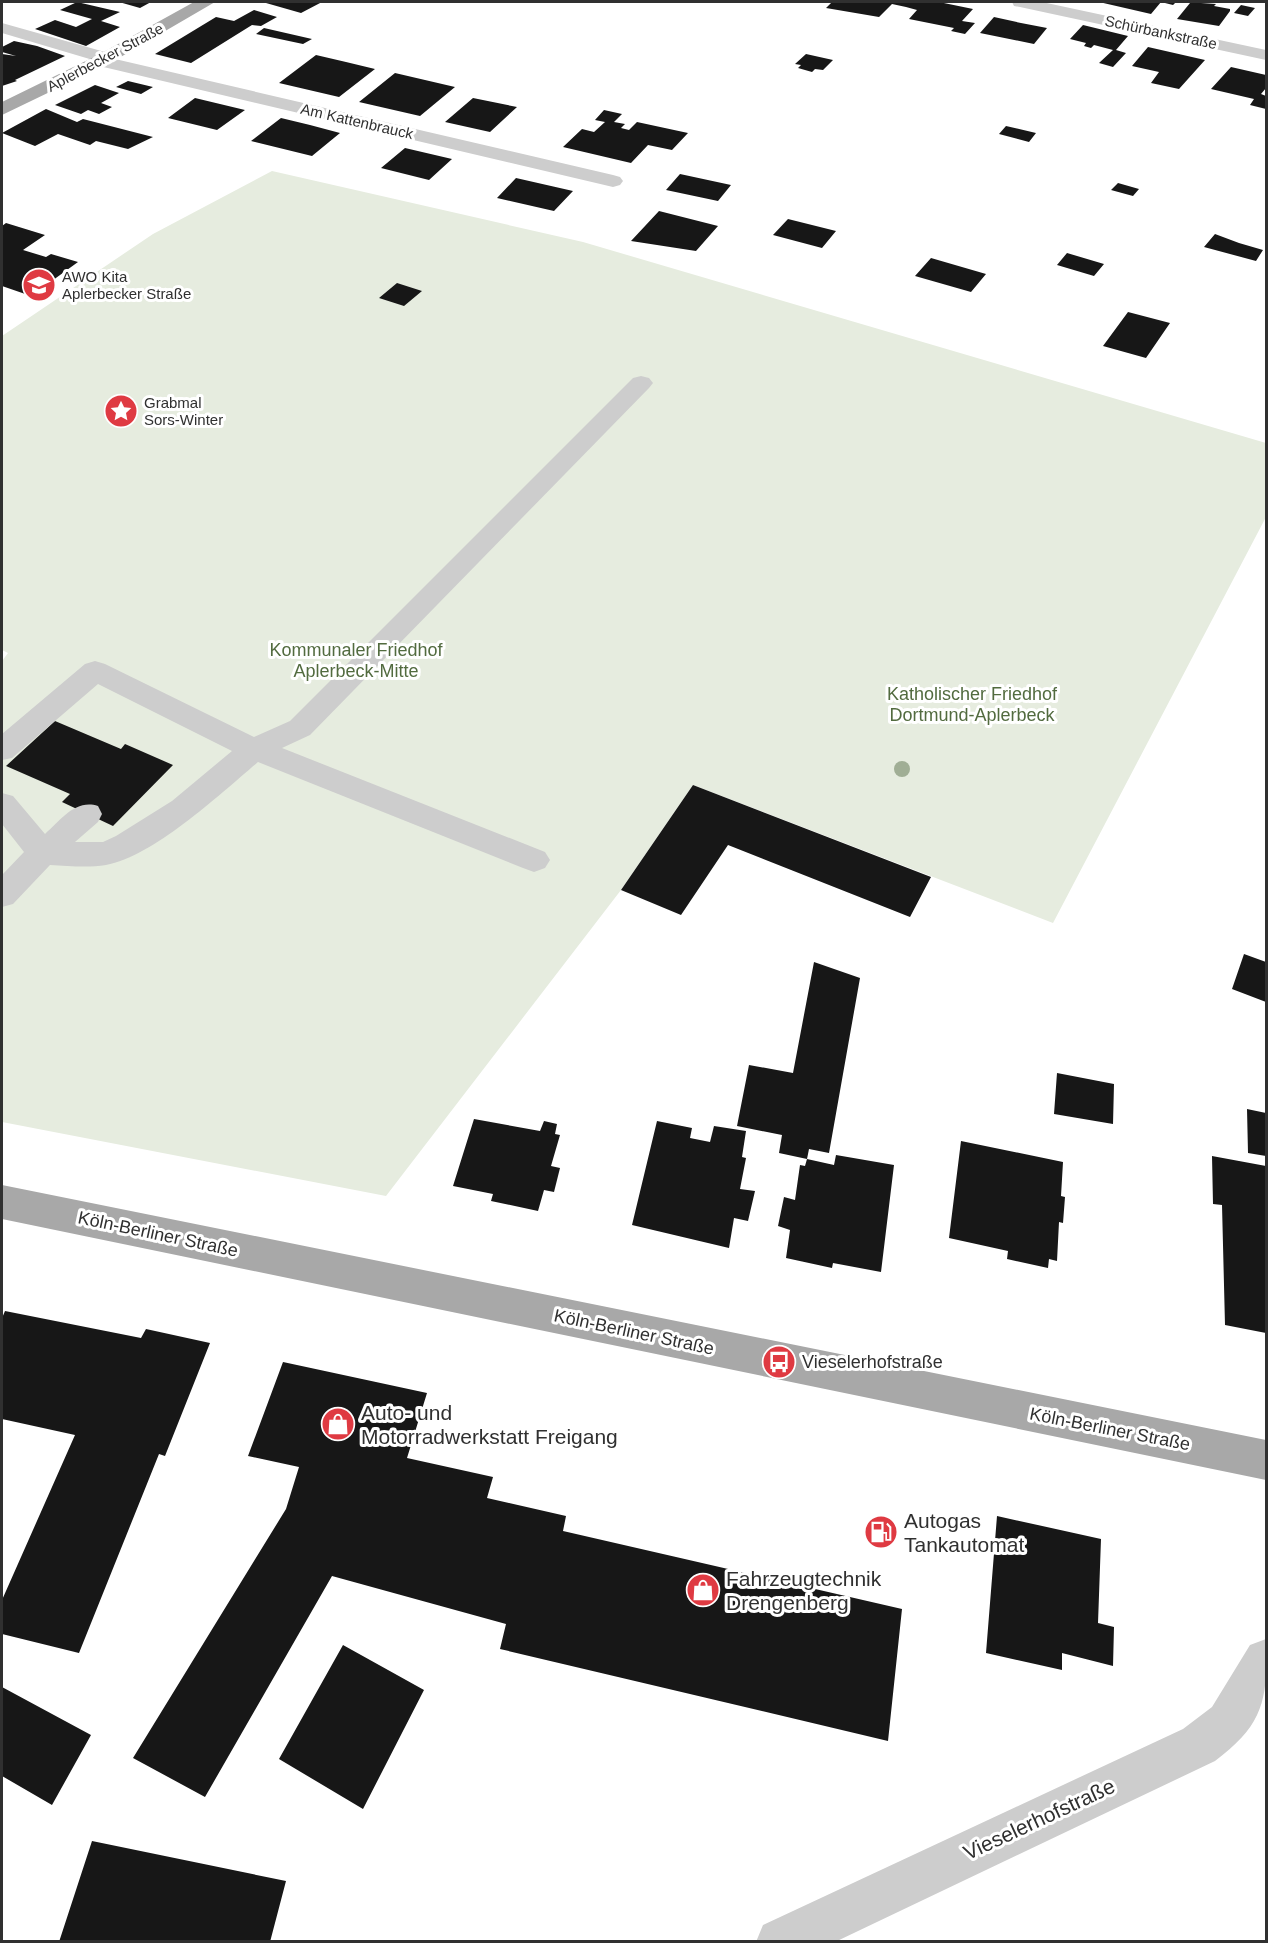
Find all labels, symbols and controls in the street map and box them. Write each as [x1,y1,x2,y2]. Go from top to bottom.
street label: Schürbankstraße [1103,12,1219,52]
street label: Aplerbecker Straße [44,19,166,95]
street label: Am Kattenbrauck [299,100,415,142]
school or university icon: AWO Kita Aplerbecker Straße [21,267,57,303]
place label: AWO Kita Aplerbecker Straße [62,268,191,302]
place icon: Grabmal Sors-Winter [103,393,139,429]
place label: Grabmal Sors-Winter [144,394,223,428]
park label: Kommunaler Friedhof Aplerbeck-Mitte [269,640,444,681]
park label: Katholischer Friedhof Dortmund-Aplerbeck [887,684,1058,725]
street label: Köln-Berliner Straße [76,1207,240,1261]
street label: Köln-Berliner Straße [552,1305,716,1359]
bus stop icon: Vieselerhofstraße [761,1344,797,1380]
place label: Vieselerhofstraße [802,1352,943,1372]
place label: Auto- und Motorradwerkstatt Freigang [361,1401,618,1448]
street label: Köln-Berliner Straße [1028,1404,1192,1454]
shop icon: Auto- und Motorradwerkstatt Freigang [320,1406,356,1442]
place label: Autogas Tankautomat [904,1509,1024,1556]
fuel station icon: Autogas Tankautomat [863,1514,899,1550]
place label: Fahrzeugtechnik Drengenberg [726,1567,882,1614]
shop icon: Fahrzeugtechnik Drengenberg [685,1572,721,1608]
street label: Vieselerhofstraße [960,1774,1118,1864]

